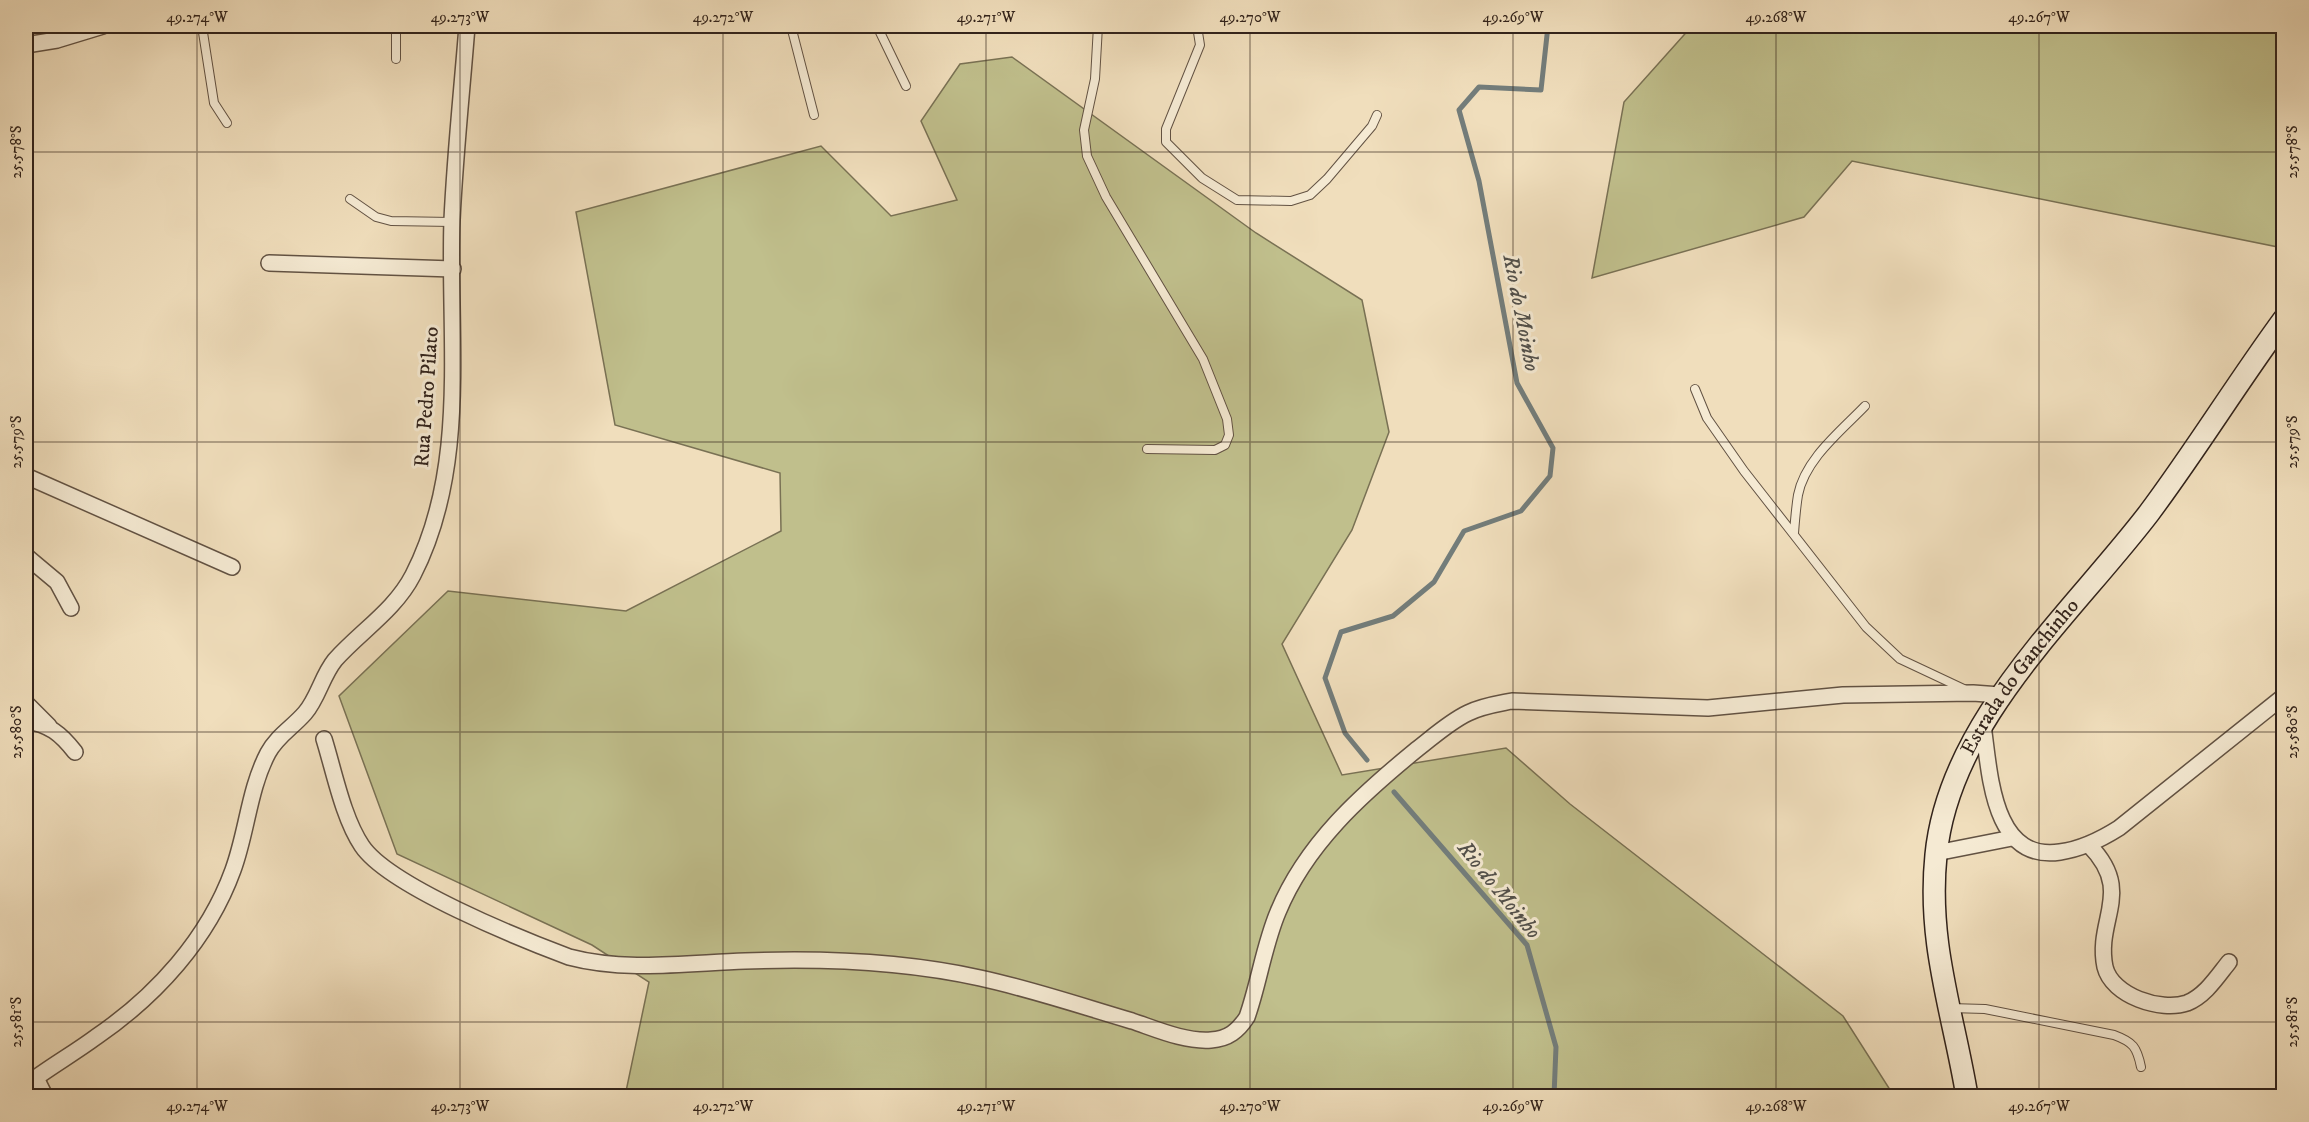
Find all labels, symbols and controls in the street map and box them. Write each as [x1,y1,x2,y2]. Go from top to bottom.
text: 49.274°W [166,8,228,27]
text: 49.273°W [431,8,490,27]
text: 49.272°W [693,8,754,27]
text: 49.271°W [957,8,1016,27]
text: 49.270°W [1219,8,1281,27]
text: 49.269°W [1483,8,1544,27]
text: 49.268°W [1746,8,1807,27]
text: 49.267°W [2008,8,2070,27]
text: 25.578°S [7,125,26,179]
text: 25.578°S [2283,125,2302,179]
water label: Rio do Moinho [1496,251,1546,374]
street label: Rua Pedro Pilato [409,326,445,468]
text: 25.579°S [7,415,26,469]
text: 25.579°S [2283,415,2302,469]
street label: Estrada do Ganchinho [1955,593,2085,759]
text: 25.580°S [7,705,26,759]
text: 25.580°S [2283,705,2302,759]
water label: Rio do Moinho [1451,835,1547,945]
text: 25.581°S [7,996,26,1047]
text: 25.581°S [2283,996,2302,1047]
text: 49.274°W [166,1097,228,1116]
text: 49.273°W [431,1097,490,1116]
text: 49.272°W [693,1097,754,1116]
text: 49.271°W [957,1097,1016,1116]
text: 49.270°W [1219,1097,1281,1116]
text: 49.269°W [1483,1097,1544,1116]
text: 49.268°W [1746,1097,1807,1116]
text: 49.267°W [2008,1097,2070,1116]

